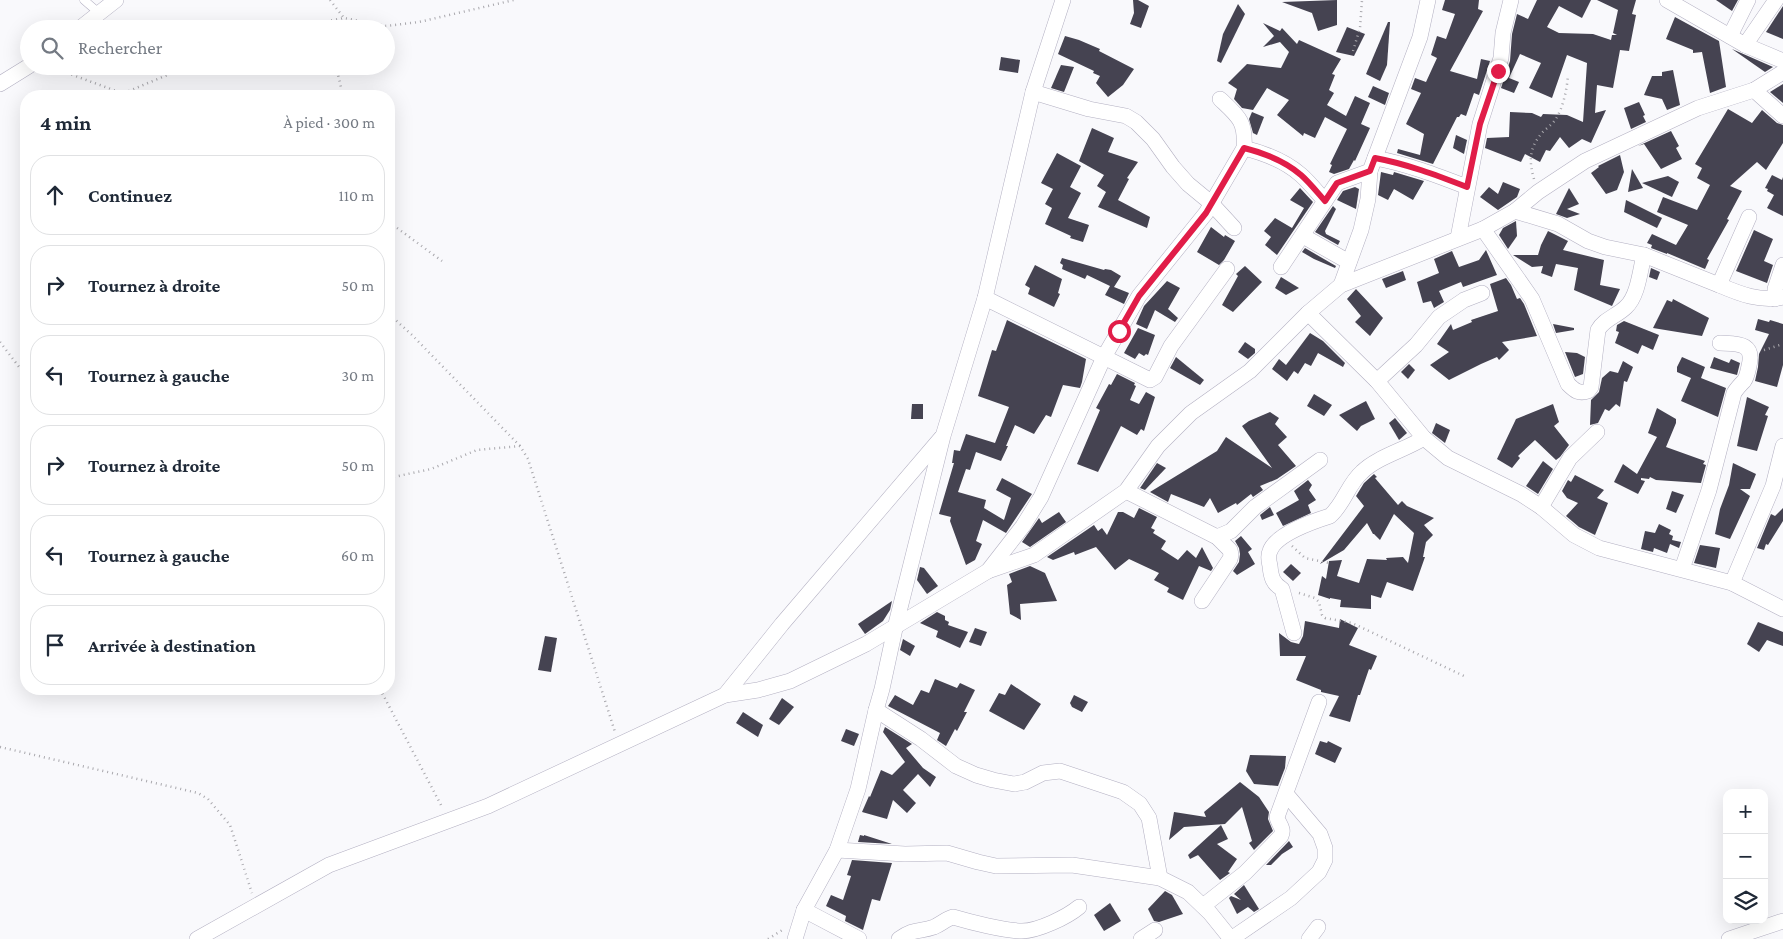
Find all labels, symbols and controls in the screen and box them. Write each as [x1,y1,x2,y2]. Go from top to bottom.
search box [20,20,395,75]
icon: search [38,34,66,62]
text: Rechercher [78,37,162,58]
route end [1487,60,1510,83]
text: 4 min [40,111,91,135]
text: À pied · 300 m [283,114,375,131]
icon: ahead [41,181,69,209]
text: Continuez [88,185,172,206]
text: 110 m [338,187,374,204]
icon: right [41,271,69,299]
text: Tournez à droite [88,275,220,296]
text: 50 m [342,277,374,294]
route start [1108,320,1131,343]
icon: left [41,361,69,389]
text: Tournez à gauche [88,365,230,386]
text: 30 m [342,367,374,384]
icon: right [41,451,69,479]
text: Tournez à droite [88,455,220,476]
text: 50 m [342,457,374,474]
icon: left [41,541,69,569]
text: Tournez à gauche [88,545,230,566]
text: 60 m [341,547,374,564]
icon: arrive [41,631,69,659]
text: Arrivée à destination [88,635,256,656]
map controls [1723,789,1768,924]
button: + [1723,789,1768,834]
button: − [1723,834,1768,879]
button: layers [1723,879,1768,924]

